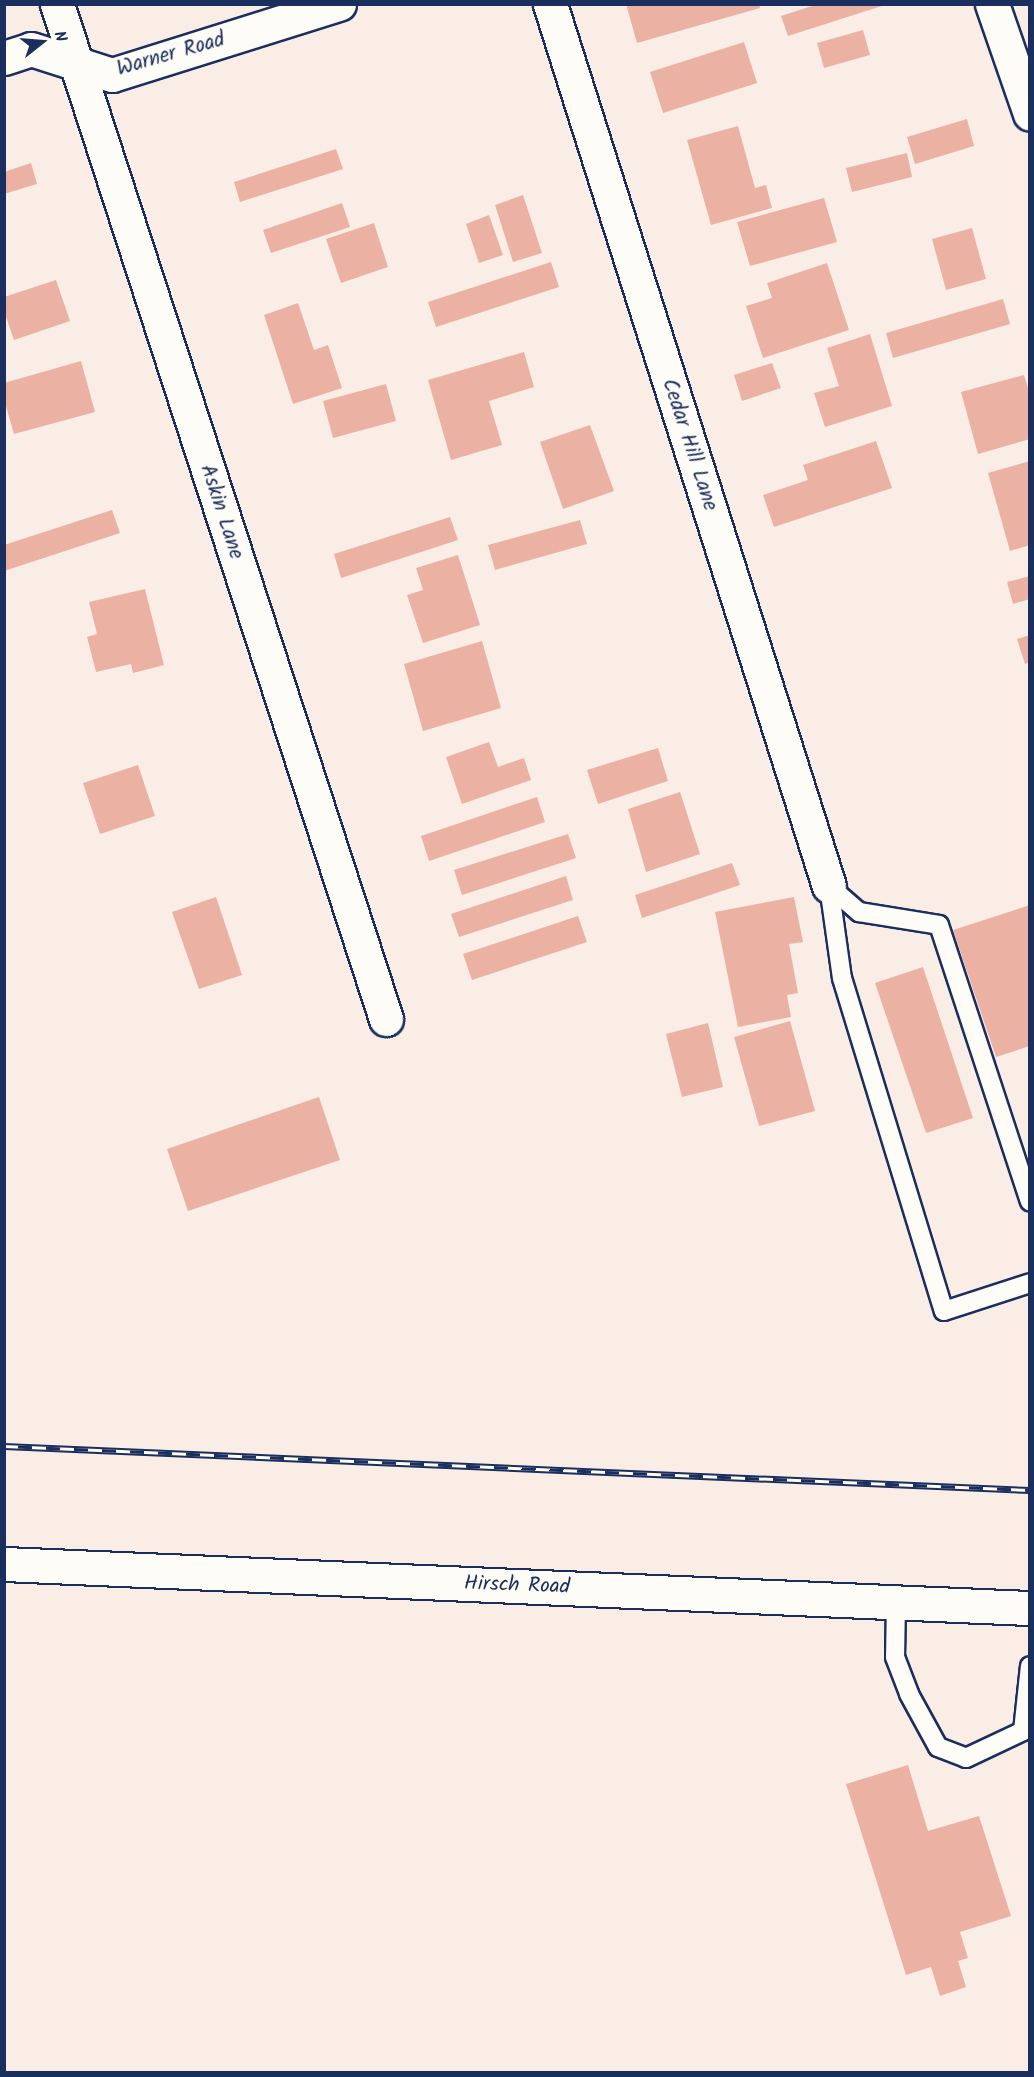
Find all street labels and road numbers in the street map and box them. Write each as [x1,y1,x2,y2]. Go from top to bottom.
street label: Warner Road [114,28,228,82]
street label: Cedar Hill Lane [656,376,722,514]
street label: Askin Lane [194,461,248,563]
street label: Hirsch Road [464,1572,570,1600]

